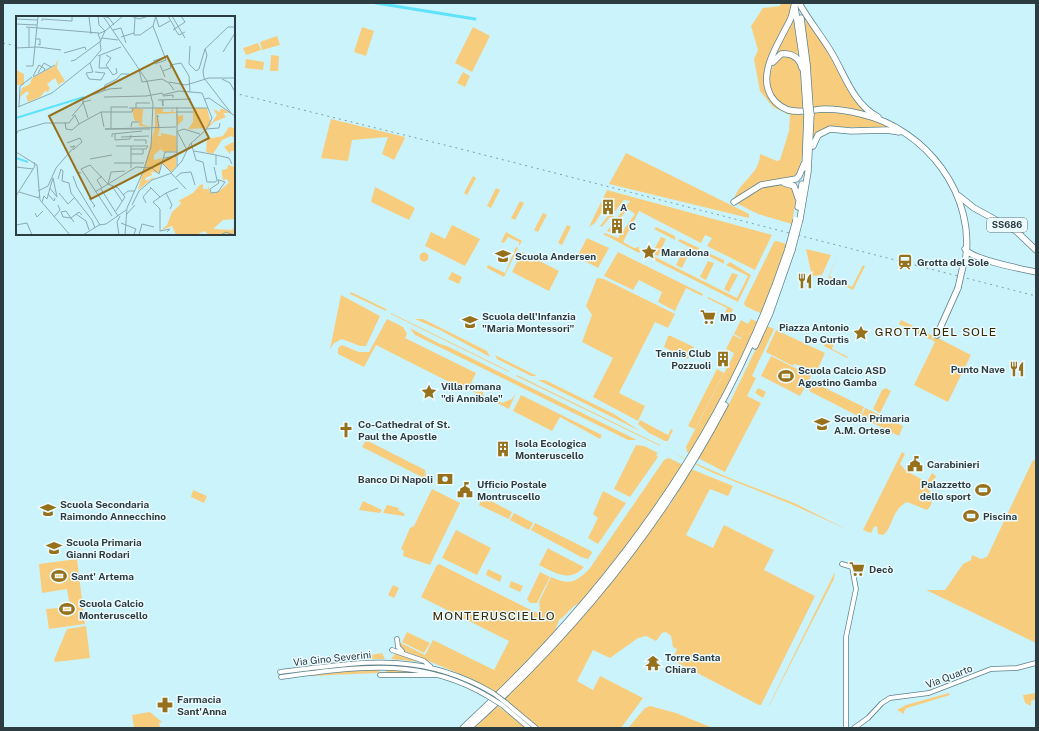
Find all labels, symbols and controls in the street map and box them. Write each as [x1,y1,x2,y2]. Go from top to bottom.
inset map [16,16,235,235]
building icon: A [599,198,617,216]
place label: A [620,201,627,213]
building icon: C [608,217,626,235]
road number: SS686 [987,218,1027,232]
place label: C [629,220,636,232]
place icon: Maradona [640,243,658,261]
place label: Maradona [661,246,709,258]
school or university icon: Scuola Andersen [494,247,512,265]
place label: Scuola Andersen [515,250,596,262]
station icon: Grotta del Sole [896,253,914,271]
place label: Grotta del Sole [917,256,989,268]
restaurant icon: Rodan [796,272,814,290]
place label: Rodan [817,275,847,287]
supermarket icon: MD [699,308,717,326]
place label: Scuola dell'Infanzia "Maria Montessori" [482,310,576,334]
place label: MD [720,311,736,323]
school or university icon: Scuola dell'Infanzia "Maria Montessori" [461,313,479,331]
place label: Piazza Antonio De Curtis [779,321,849,345]
place icon: Piazza Antonio De Curtis [852,324,870,342]
district label: GROTTA DEL SOLE [875,325,997,339]
place label: Tennis Club Pozzuoli [655,347,711,371]
building icon: Tennis Club Pozzuoli [714,350,732,368]
restaurant icon: Punto Nave [1008,360,1026,378]
place label: Punto Nave [951,363,1005,375]
place label: Scuola Calcio ASD Agostino Gamba [798,364,886,388]
sports icon: Scuola Calcio ASD Agostino Gamba [777,367,795,385]
place label: Villa romana "di Annibale" [441,380,503,404]
place icon: Villa romana "di Annibale" [420,383,438,401]
place label: Scuola Primaria A.M. Ortese [834,412,910,436]
school or university icon: Scuola Primaria A.M. Ortese [813,415,831,433]
place label: Co-Cathedral of St. Paul the Apostle [358,418,450,442]
church icon: Co-Cathedral of St. Paul the Apostle [337,421,355,439]
place label: Isola Ecologica Monteruscello [515,437,587,461]
building icon: Isola Ecologica Monteruscello [494,440,512,458]
public building icon: Carabinieri [906,455,924,473]
place label: Carabinieri [927,458,980,470]
bank icon: Banco Di Napoli [436,470,454,488]
place label: Banco Di Napoli [358,473,433,485]
place label: Ufficio Postale Montruscello [477,478,547,502]
place label: Palazzetto dello sport [920,478,971,502]
public building icon: Ufficio Postale Montruscello [456,481,474,499]
sports icon: Palazzetto dello sport [974,481,992,499]
place label: Scuola Secondaria Raimondo Annecchino [60,498,166,522]
school or university icon: Scuola Secondaria Raimondo Annecchino [39,501,57,519]
sports icon: Piscina [962,507,980,525]
place label: Piscina [983,510,1018,522]
place label: Scuola Primaria Gianni Rodari [66,536,142,560]
school or university icon: Scuola Primaria Gianni Rodari [45,539,63,557]
supermarket icon: Decò [848,560,866,578]
place label: Decò [869,563,893,575]
sports icon: Sant' Artema [50,567,68,585]
place label: Sant' Artema [71,570,134,582]
place label: Scuola Calcio Monteruscello [79,597,148,621]
sports icon: Scuola Calcio Monteruscello [58,600,76,618]
district label: MONTERUSCIELLO [433,609,555,623]
street label: Via Gino Severini [292,648,372,668]
place label: Torre Santa Chiara [665,651,721,675]
temple icon: Torre Santa Chiara [644,654,662,672]
street label: Via Quarto [924,661,974,690]
place label: Farmacia Sant'Anna [177,693,227,717]
pharmacy icon: Farmacia Sant'Anna [156,696,174,714]

